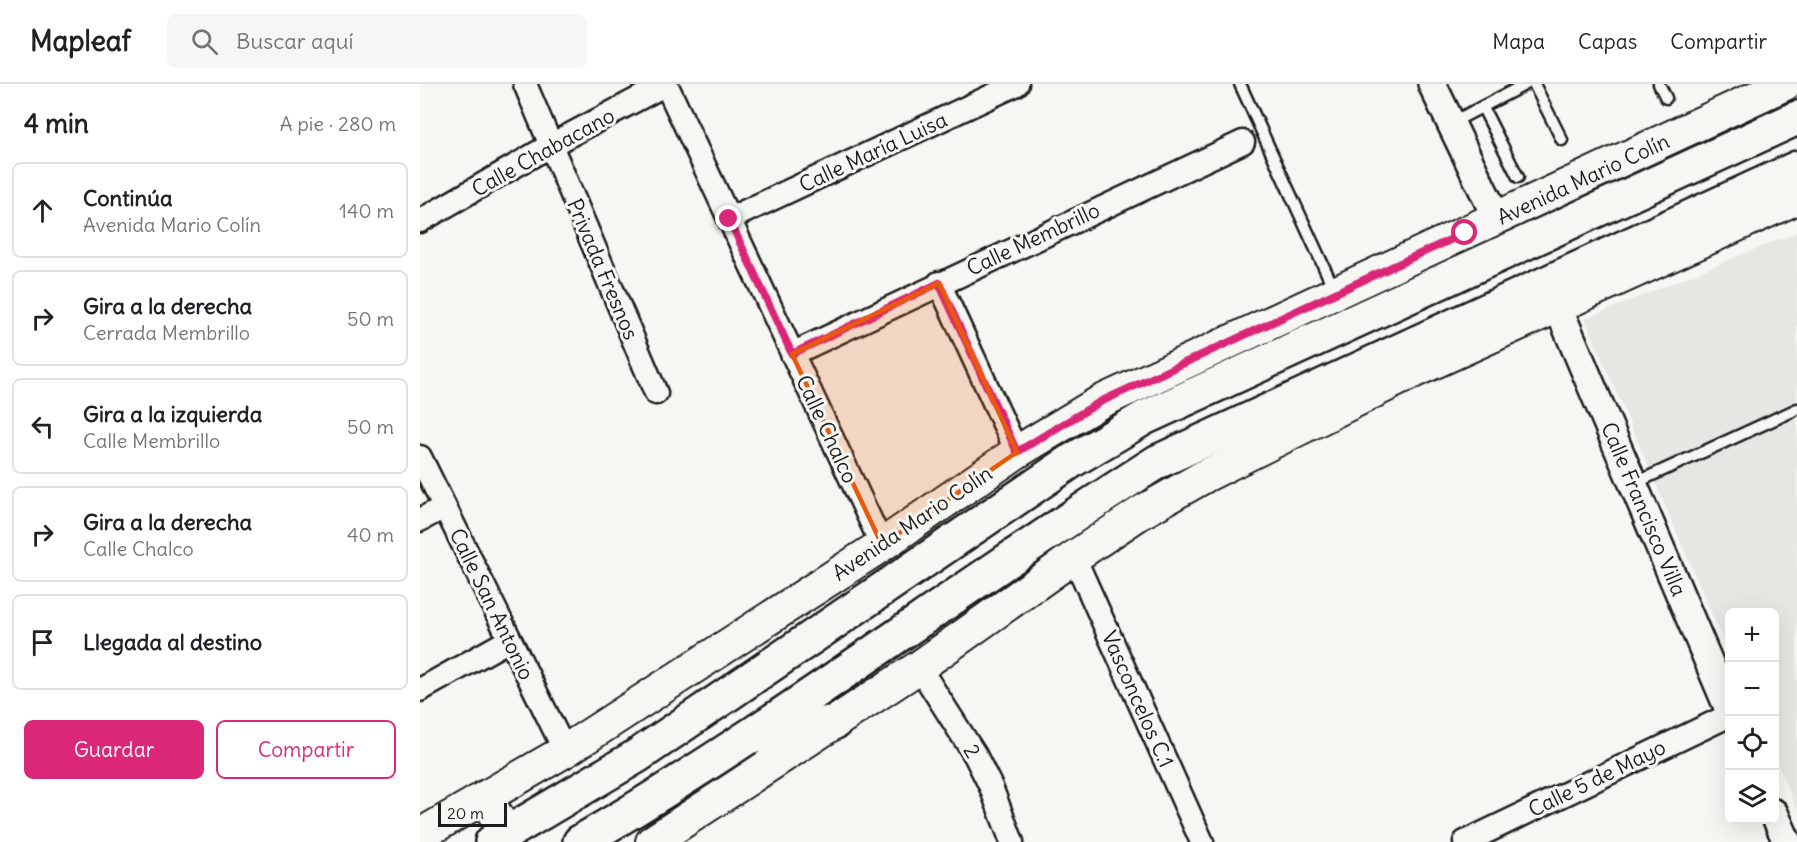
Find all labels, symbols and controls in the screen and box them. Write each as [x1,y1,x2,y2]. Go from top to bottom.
search box [167,14,587,68]
text: Mapleaf [30,23,131,59]
icon: search [188,25,221,58]
text: Buscar aquí [236,27,353,55]
text: Mapa [1492,28,1545,55]
text: Capas [1578,28,1637,55]
text: Compartir [1670,28,1767,55]
street label: Calle Chabacano [467,102,619,202]
street label: Calle María Luisa [795,106,951,198]
text: 4 min [24,107,89,140]
text: A pie · 280 m [280,111,396,136]
street label: Avenida Mario Colín [1493,127,1673,231]
text: Continúa [83,184,172,212]
icon: ahead [26,194,59,227]
street label: Privada Fresnos [561,194,645,344]
street label: Calle Membrillo [962,196,1104,282]
text: 140 m [339,198,394,223]
route end [715,205,741,231]
text: Avenida Mario Colín [83,212,261,237]
route start [1451,219,1477,245]
text: Gira a la derecha [83,292,252,320]
icon: right [26,302,59,335]
text: 50 m [347,306,394,331]
text: Cerrada Membrillo [83,320,250,345]
street label: Calle Chalco [790,371,864,487]
text: Gira a la izquierda [83,400,262,428]
icon: left [26,410,59,443]
text: 50 m [347,414,394,439]
street label: Calle Francisco Villa [1595,418,1693,600]
text: Calle Membrillo [83,428,220,453]
street label: Avenida Mario Colín [827,460,997,586]
text: Gira a la derecha [83,508,252,536]
icon: right [26,518,59,551]
text: 40 m [347,522,394,547]
street label: Calle San Antonio [444,524,540,684]
text: Calle Chalco [83,536,194,561]
map controls [1725,608,1779,824]
button: + [1725,608,1779,662]
icon: arrive [26,626,59,659]
street label: Vasconcelos C.1 [1096,627,1180,771]
text: Llegada al destino [83,628,262,656]
button: − [1725,662,1779,716]
button: locate [1725,716,1779,770]
button: Guardar [24,720,204,779]
button: Compartir [216,720,396,779]
street label: Calle 5 de Mayo [1524,733,1670,823]
street label: 2 [957,739,987,763]
button: layers [1725,770,1779,824]
scale bar [438,800,507,828]
text: 20 m [447,803,484,823]

